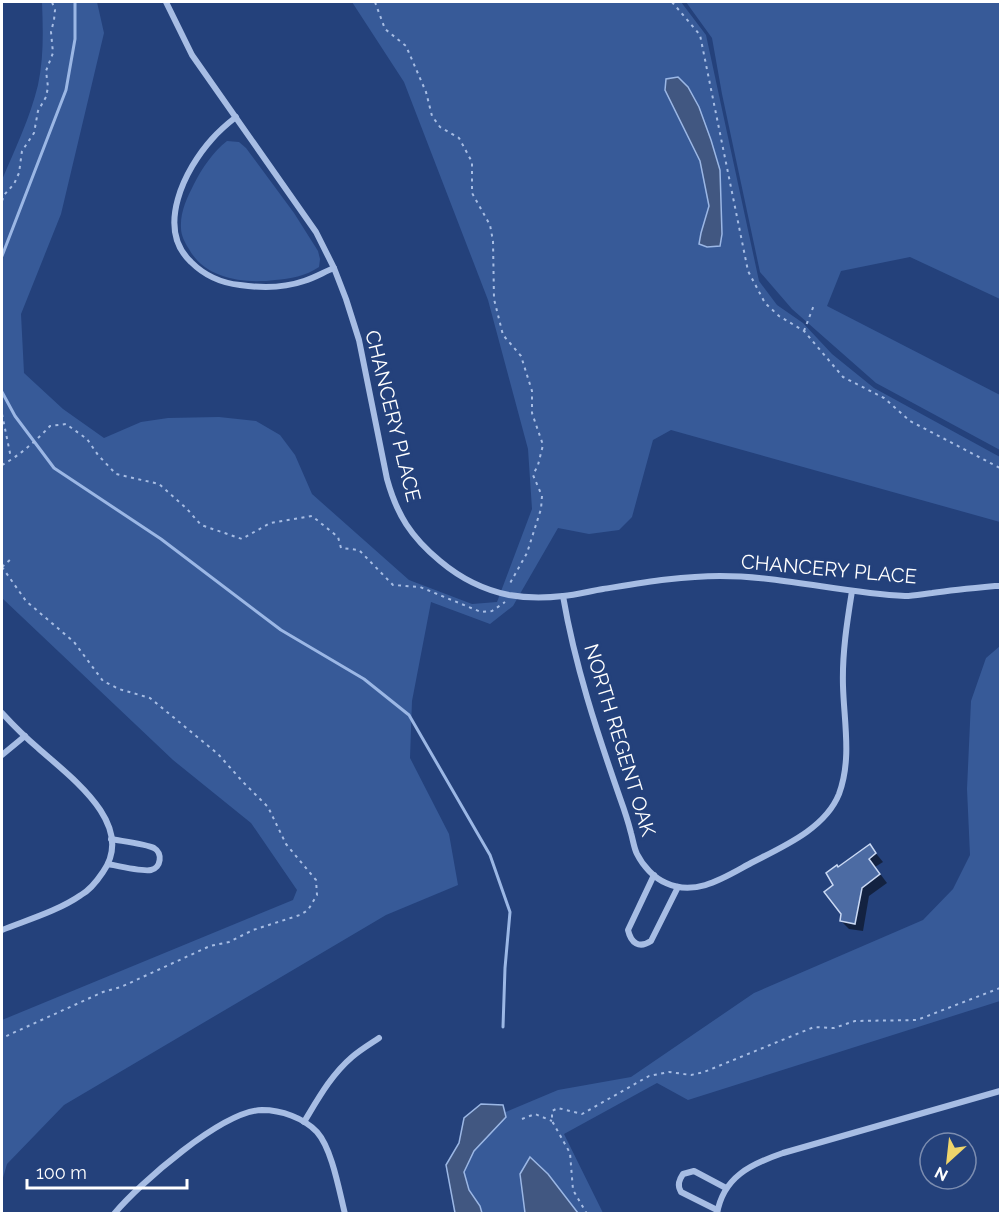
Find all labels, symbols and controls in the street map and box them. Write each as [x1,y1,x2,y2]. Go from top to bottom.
street label: CHANCERY PLACE [360,328,426,504]
street label: CHANCERY PLACE [740,549,918,589]
street label: NORTH REGENT OAK [579,641,661,839]
north arrow [918,1131,978,1191]
scale bar [27,1152,188,1190]
text: 100 m [36,1162,87,1183]
text: N [932,1163,951,1185]

